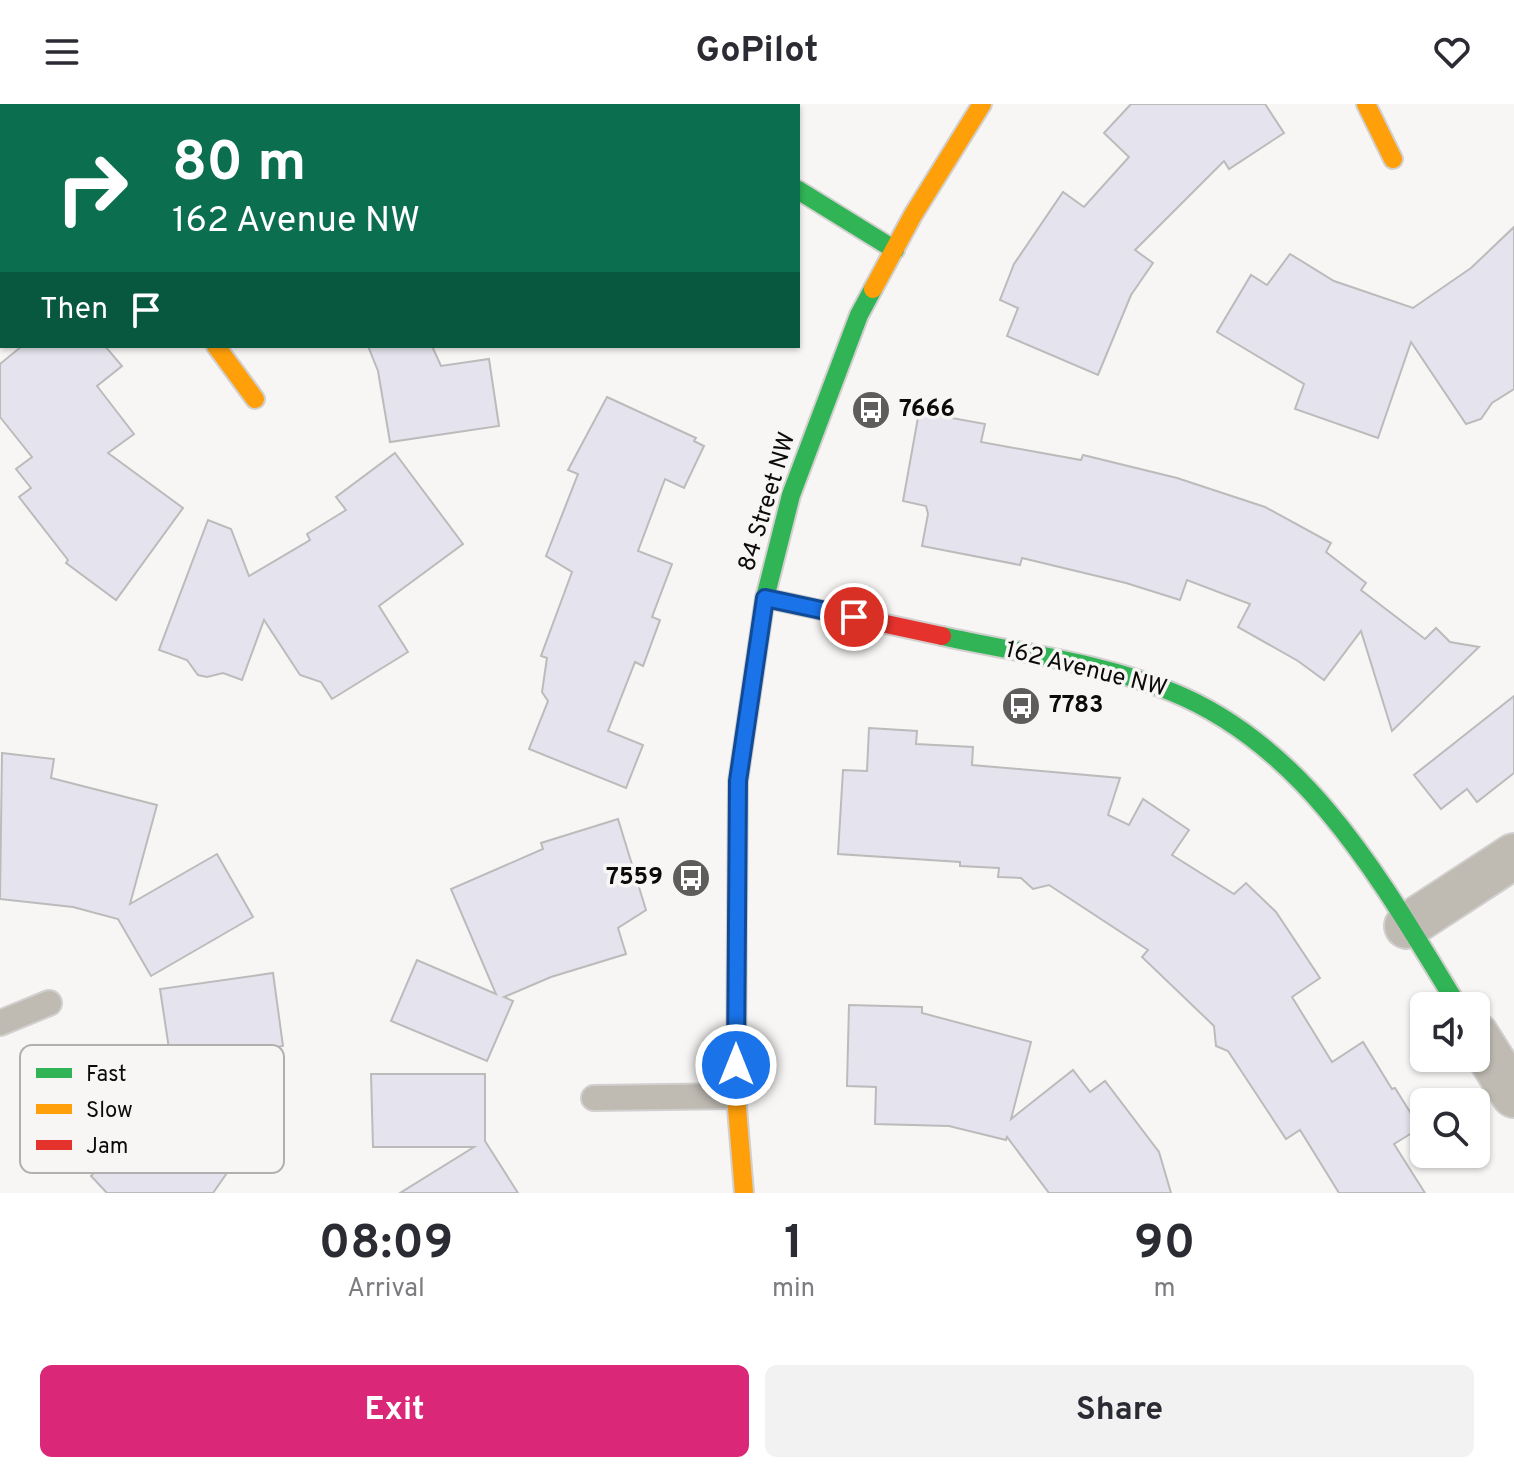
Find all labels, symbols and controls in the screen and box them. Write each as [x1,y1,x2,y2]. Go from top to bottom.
text: GoPilot [696,29,818,75]
icon: menu [40,30,84,74]
icon: heart [1430,30,1474,74]
text: 80 m [172,130,306,200]
icon: right [40,136,144,240]
text: 162 Avenue NW [172,199,420,245]
icon: arrive [124,288,168,332]
text: Then [40,292,108,329]
bus stop icon: 7666 [850,389,892,431]
place label: 7666 [899,395,955,425]
street label: 84 Street NW [733,429,803,575]
pin [820,583,888,651]
icon: arrive [832,595,876,639]
street label: 162 Avenue NW [1002,635,1170,705]
bus stop icon: 7783 [1000,685,1042,727]
place label: 7783 [1049,691,1103,721]
bus stop icon: 7559 [670,857,712,899]
place label: 7559 [606,863,663,893]
map controls [1410,992,1490,1168]
button: sound [1410,992,1490,1072]
position arrow [694,1023,778,1107]
legend [20,1045,284,1173]
text: Fast [86,1062,127,1089]
button: search [1410,1088,1490,1168]
text: Slow [86,1098,133,1125]
text: Jam [86,1134,129,1161]
text: 08:09 [319,1215,453,1275]
text: 1 [784,1215,803,1275]
text: 90 [1134,1215,1195,1275]
text: Arrival [347,1273,425,1306]
text: min [772,1273,815,1306]
text: m [1154,1273,1176,1306]
button: Exit [40,1365,749,1457]
button: Share [765,1365,1474,1457]

